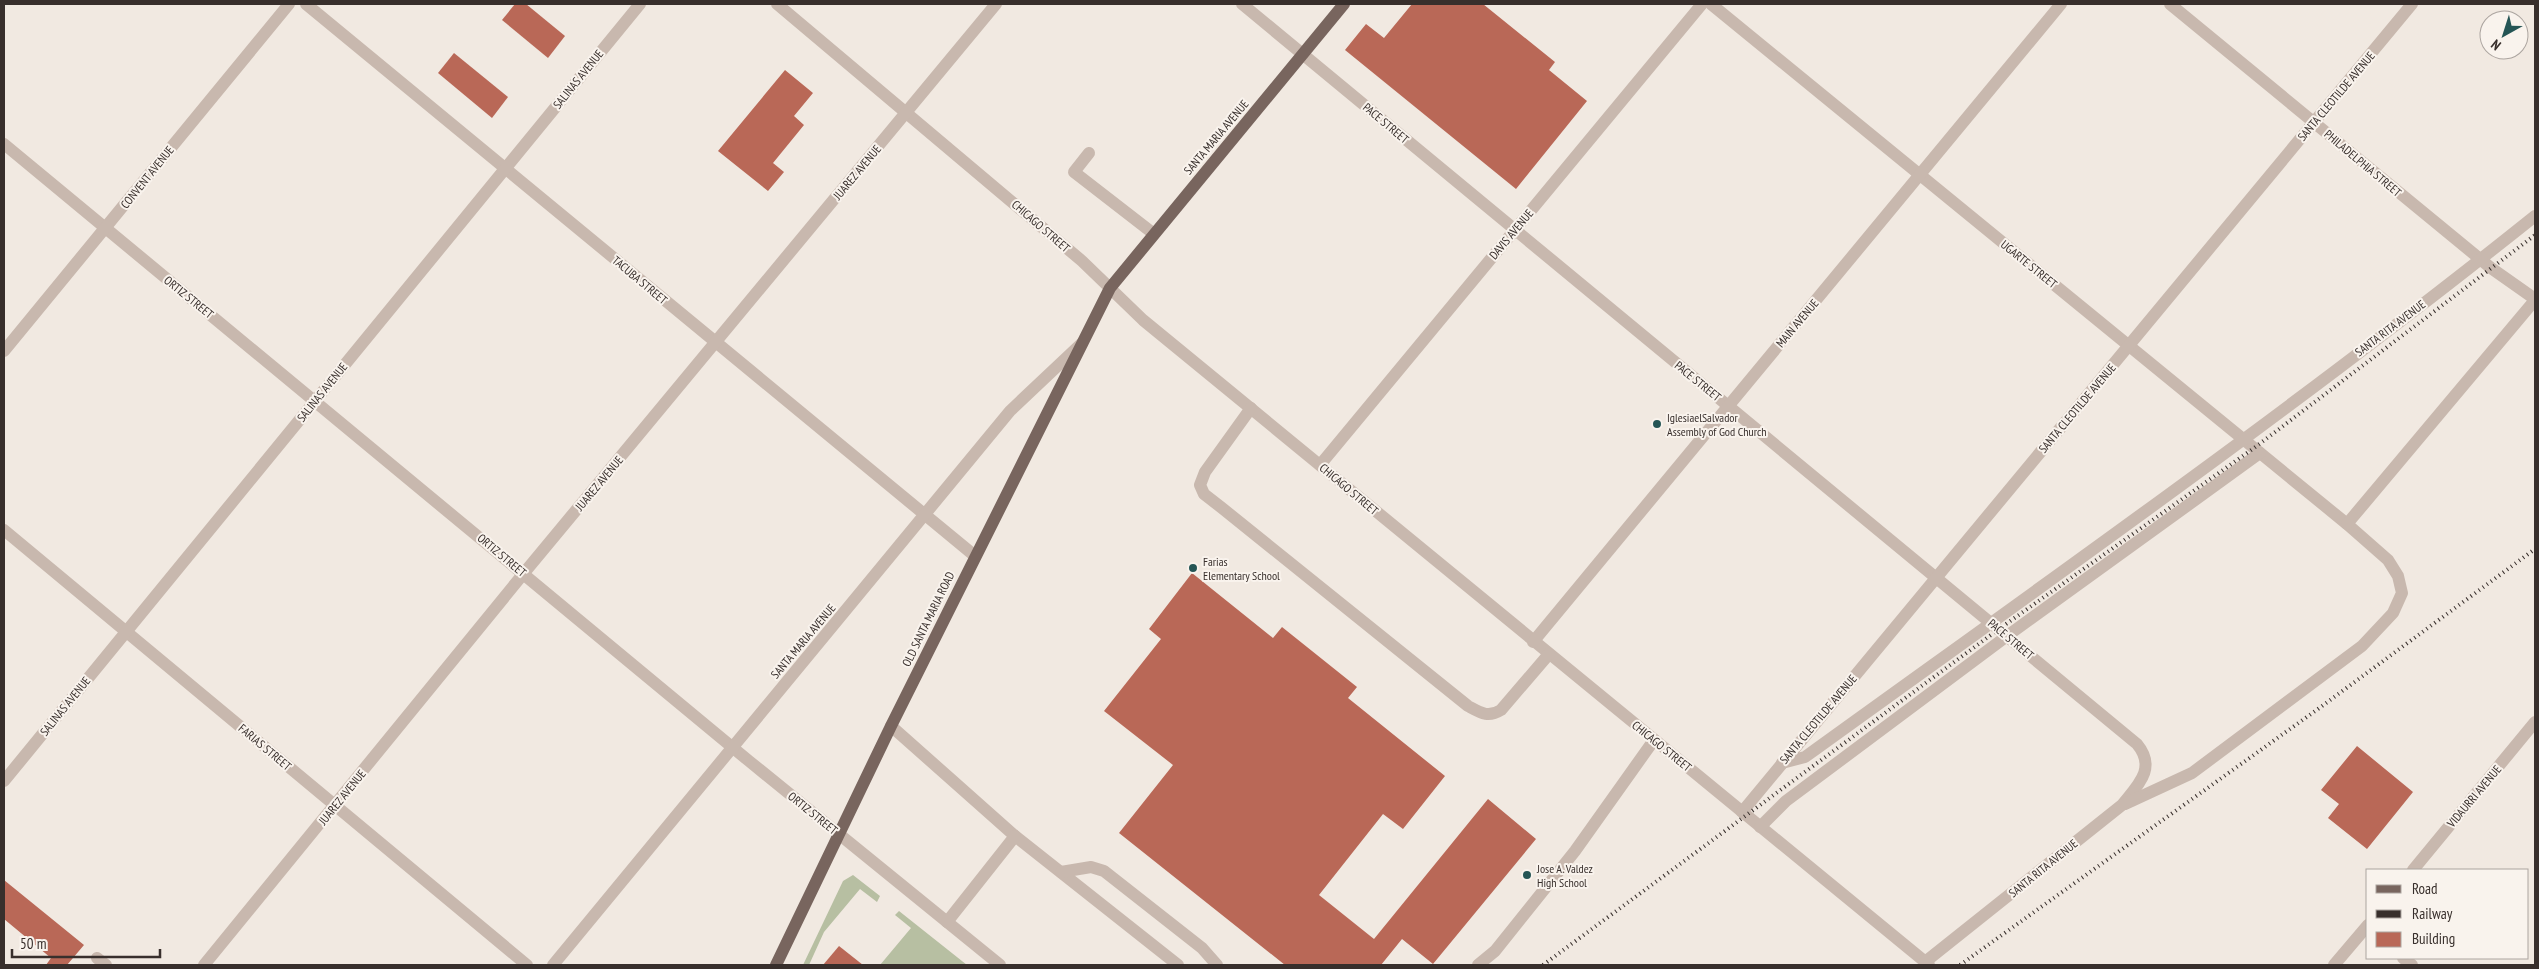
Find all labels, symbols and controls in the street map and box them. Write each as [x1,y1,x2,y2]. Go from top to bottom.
north arrow [2479,10,2529,60]
text: N [2487,36,2504,54]
street label: SALINAS AVENUE [550,46,606,112]
street label: SANTA CLEOTILDE AVENUE [2294,48,2378,144]
street label: SANTA MARIA AVENUE [1180,97,1252,177]
street label: PACE STREET [1360,99,1412,147]
street label: PHILADELPHIA STREET [2321,126,2405,200]
street label: JUAREZ AVENUE [829,142,884,203]
street label: CONVENT AVENUE [117,143,177,211]
street label: CHICAGO STREET [1009,197,1074,256]
street label: DAVIS AVENUE [1486,206,1536,262]
street label: UGARTE STREET [1998,237,2061,292]
street label: TACUBA STREET [609,253,671,308]
street label: ORTIZ STREET [161,273,217,322]
street label: MAIN AVENUE [1772,296,1822,350]
street label: SANTA RITA AVENUE [2352,297,2428,359]
street label: PACE STREET [1672,358,1725,405]
street label: SALINAS AVENUE [294,359,350,425]
street label: SANTA CLEOTILDE AVENUE [2035,360,2119,456]
place label: IglesiaelSalvador Assembly of God Church [1667,410,1767,439]
marker: IglesiaelSalvador Assembly of God Church [1651,418,1663,430]
street label: JUAREZ AVENUE [571,453,626,514]
street label: CHICAGO STREET [1316,460,1382,518]
street label: ORTIZ STREET [474,530,530,580]
place label: Farias Elementary School [1203,554,1280,583]
marker: Farias Elementary School [1187,562,1199,574]
street label: OLD SANTA MARIA ROAD [899,569,957,669]
street label: SANTA MARIA AVENUE [767,601,839,681]
street label: PACE STREET [1985,615,2037,663]
street label: SANTA CLEOTILDE AVENUE [1776,671,1860,767]
street label: SALINAS AVENUE [37,673,93,739]
street label: CHICAGO STREET [1629,717,1695,775]
street label: FARIAS STREET [235,721,295,774]
street label: VIDAURRI AVENUE [2443,762,2504,831]
street label: JUAREZ AVENUE [315,766,369,828]
street label: ORTIZ STREET [785,789,841,838]
street label: SANTA RITA AVENUE [2006,836,2080,900]
place label: Jose A. Valdez High School [1536,861,1593,890]
marker: Jose A. Valdez High School [1521,869,1533,881]
legend [2366,869,2529,959]
text: Road [2412,879,2438,898]
text: Railway [2412,904,2453,923]
scale bar [12,926,160,958]
text: Building [2412,929,2455,948]
text: 50 m [20,934,46,953]

